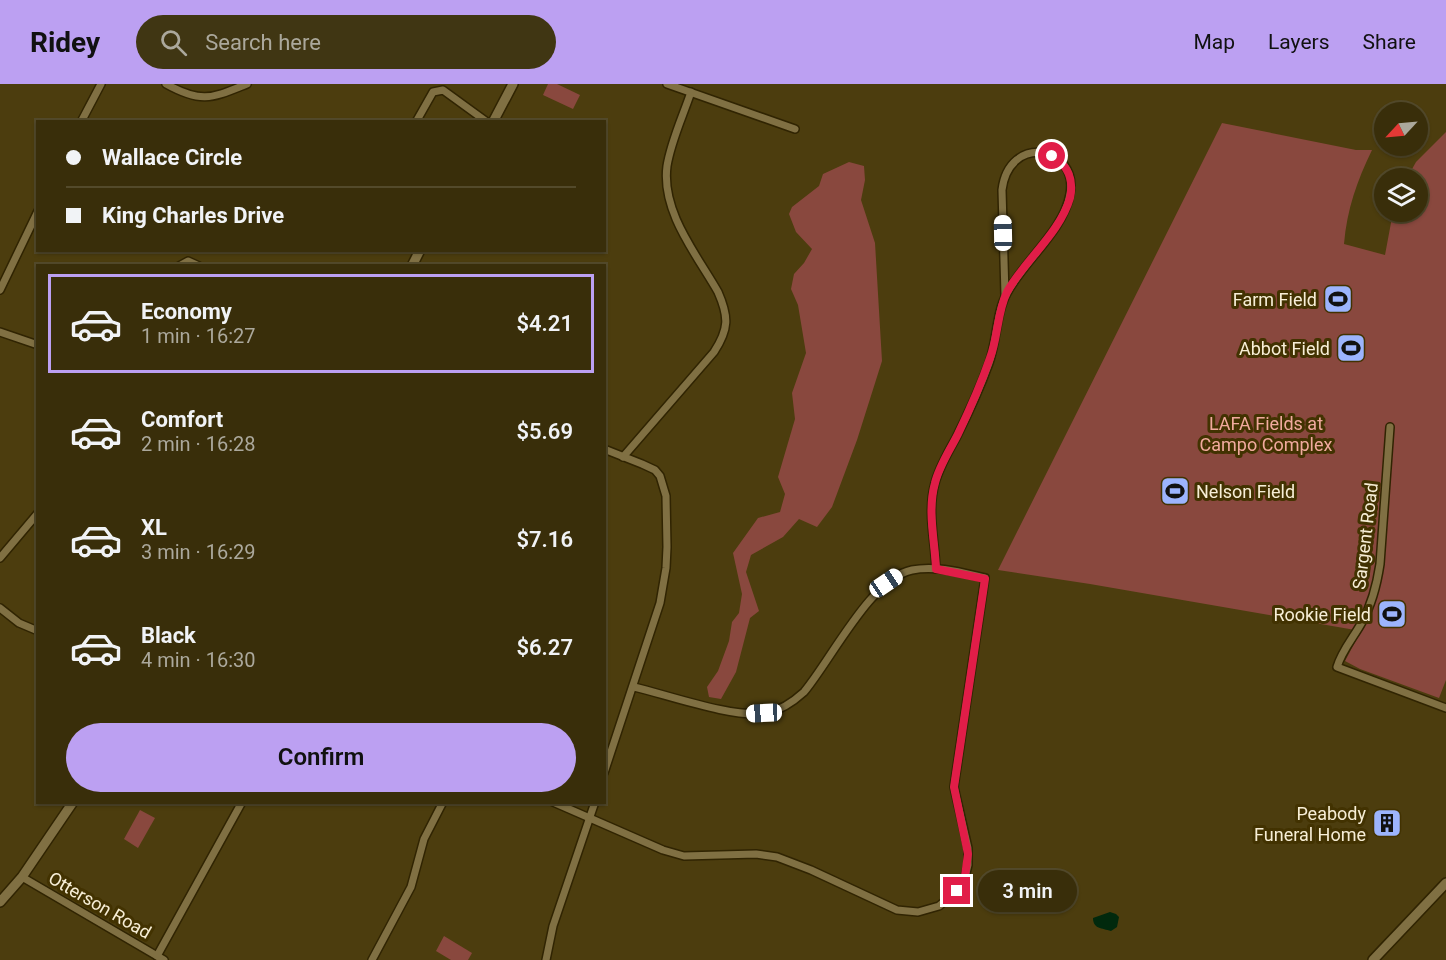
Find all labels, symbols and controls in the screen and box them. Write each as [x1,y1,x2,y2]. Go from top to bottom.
search box [136,15,556,69]
text: Ridey [30,26,100,59]
icon: search [157,26,190,59]
text: Search here [205,30,321,55]
text: Map [1193,30,1235,54]
text: Layers [1268,30,1329,54]
text: Share [1362,30,1416,54]
north arrow [1374,102,1428,156]
map controls [1374,102,1428,222]
route start [1038,142,1065,169]
text: Wallace Circle [102,145,242,170]
button: layers [1374,168,1428,222]
text: King Charles Drive [102,203,284,228]
car [994,215,1012,251]
sports icon: Farm Field [1322,283,1354,315]
place label: Farm Field [1233,289,1317,310]
icon: car [69,297,123,351]
text: Economy [141,299,232,324]
text: $4.21 [516,311,573,336]
text: 1 min · 16:27 [141,324,256,348]
sports icon: Abbot Field [1335,332,1367,364]
place label: Abbot Field [1239,338,1330,359]
icon: car [69,405,123,459]
text: Comfort [141,407,223,432]
park label: LAFA Fields at Campo Complex [1200,413,1332,455]
text: $5.69 [516,419,573,444]
text: 2 min · 16:28 [141,432,256,456]
sports icon: Nelson Field [1159,475,1191,507]
place label: Nelson Field [1196,481,1295,502]
street label: Sargent Road [1348,481,1382,591]
icon: car [69,513,123,567]
text: XL [141,515,167,540]
text: $7.16 [516,527,573,552]
text: 3 min · 16:29 [141,540,256,564]
car [866,565,906,601]
sports icon: Rookie Field [1376,598,1408,630]
place label: Rookie Field [1273,604,1371,625]
icon: car [69,621,123,675]
text: Black [141,623,196,648]
text: $6.27 [516,635,573,660]
text: 4 min · 16:30 [141,648,256,672]
car [746,703,782,723]
button: Confirm [66,723,576,792]
place label: Peabody Funeral Home [1254,803,1366,845]
building icon: Peabody Funeral Home [1371,807,1403,839]
street label: Otterson Road [45,867,155,943]
callout: 3 min [978,870,1077,912]
route end [943,877,970,904]
text: 3 min [1002,879,1053,903]

